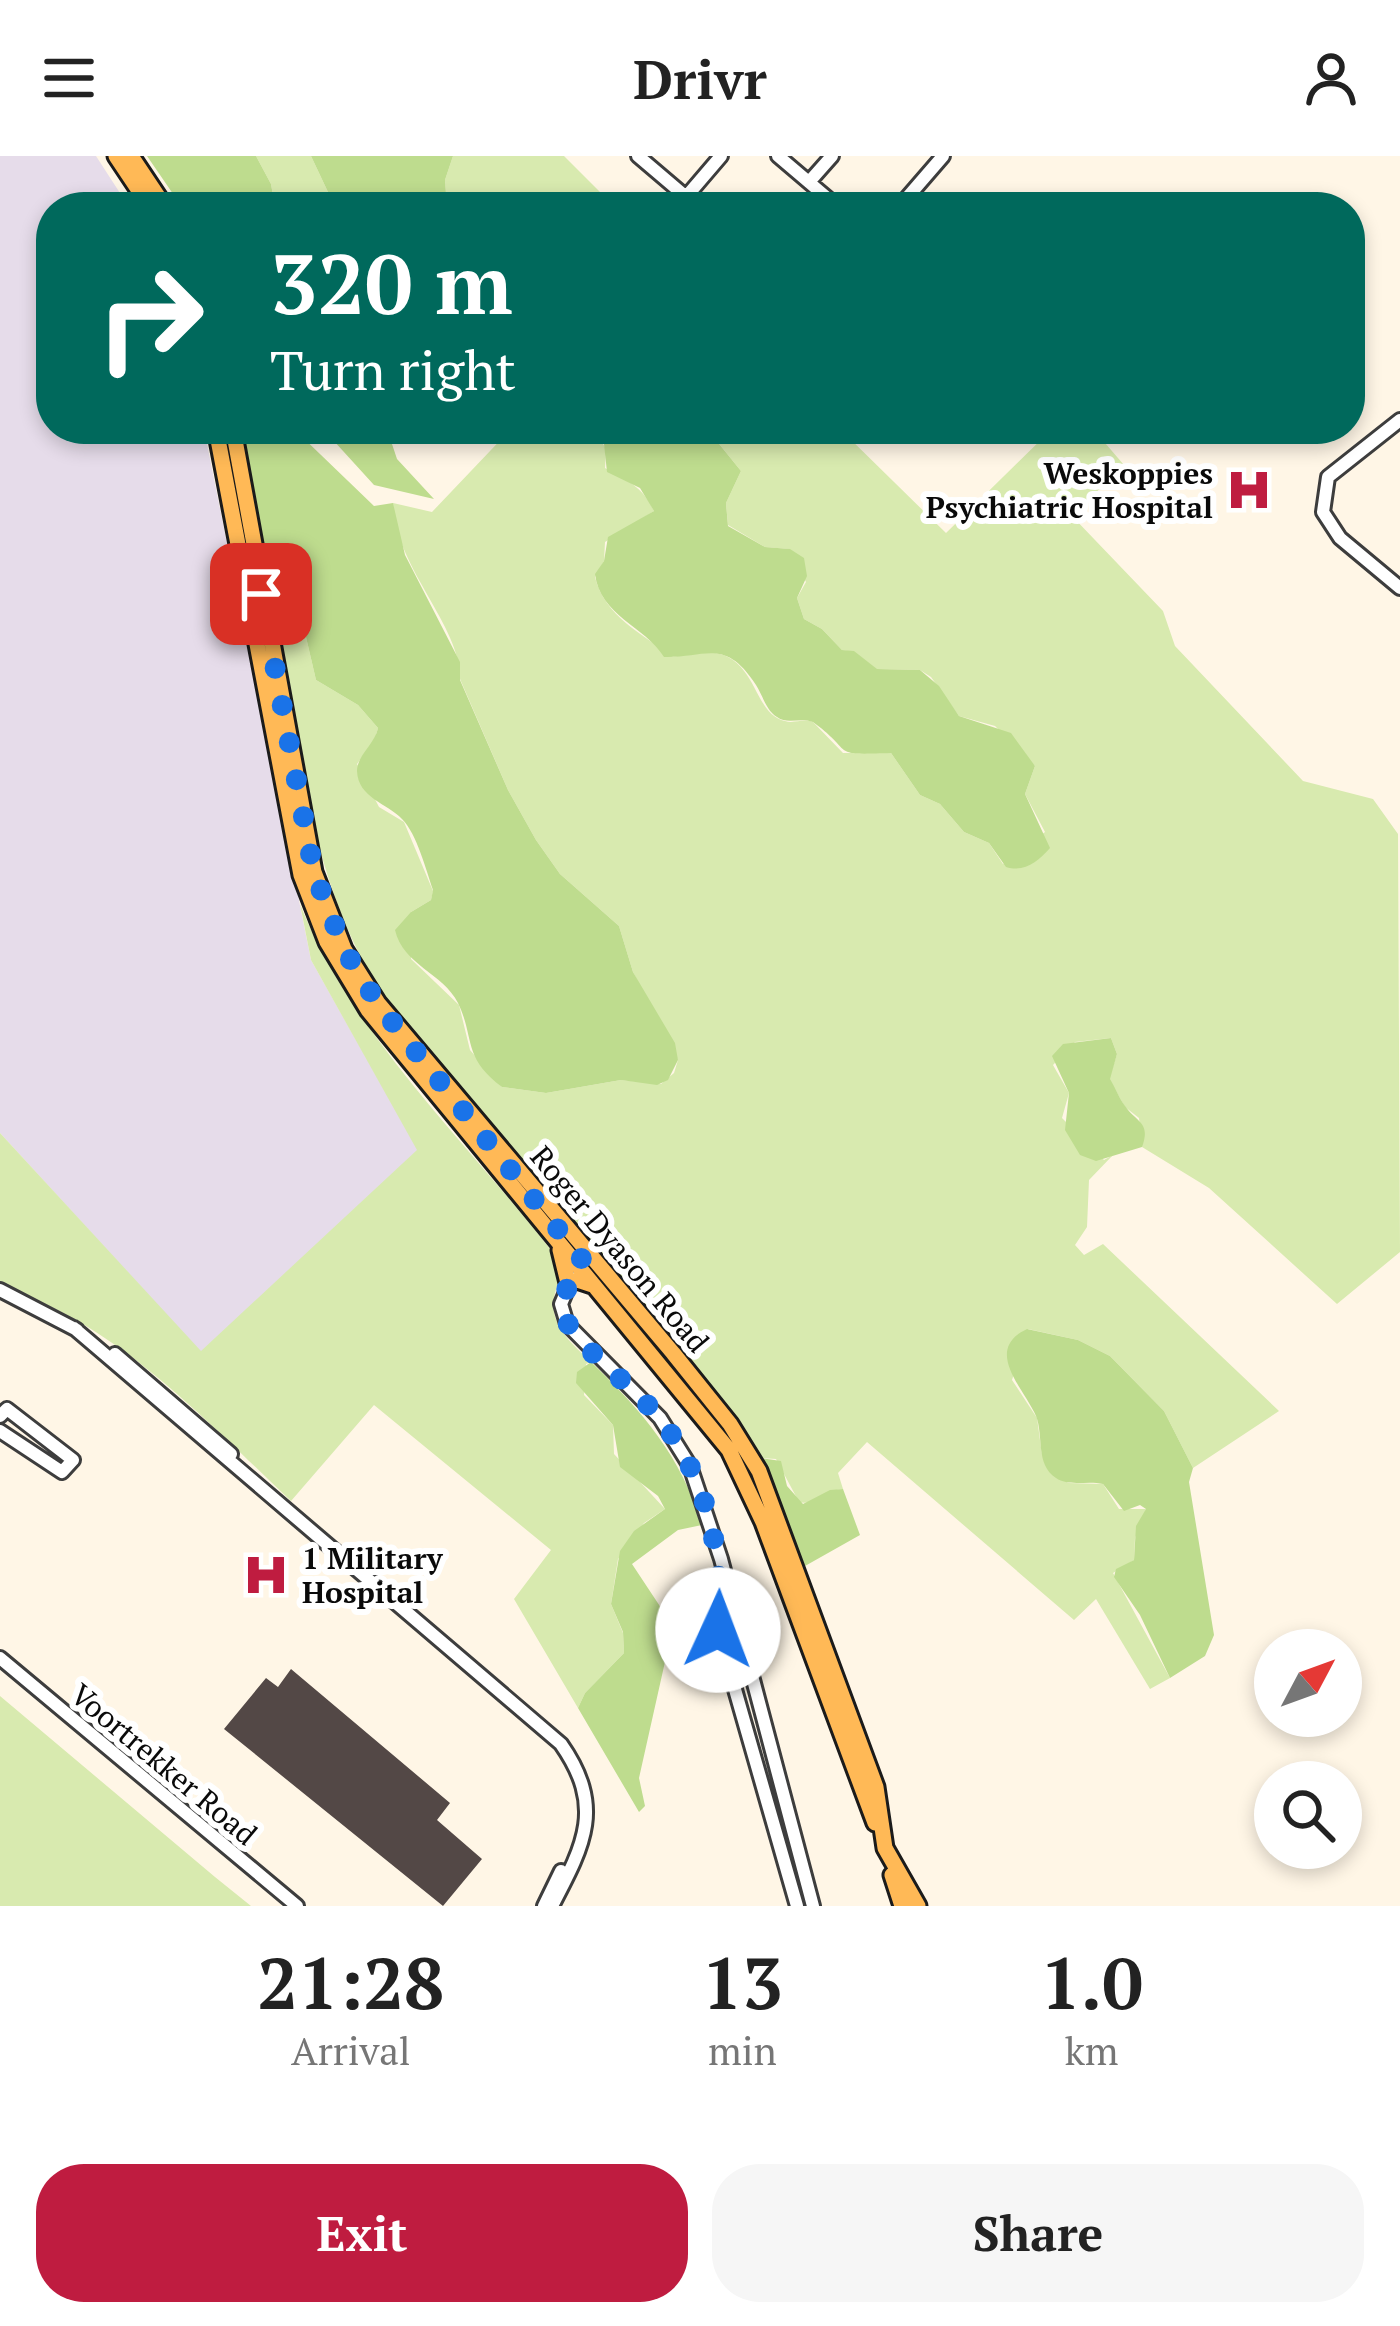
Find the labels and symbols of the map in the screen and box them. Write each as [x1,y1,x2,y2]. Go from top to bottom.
place label: Weskoppies Psychiatric Hospital [926,453,1213,527]
hospital icon: Weskoppies Psychiatric Hospital [1224,465,1274,515]
pin [210,543,312,645]
street label: Roger Dyason Road [522,1137,718,1361]
place label: 1 Military Hospital [302,1538,444,1612]
hospital icon: 1 Military Hospital [241,1550,291,1600]
position arrow [655,1567,781,1693]
north arrow [1254,1629,1362,1737]
street label: Voortrekker Road [62,1674,266,1854]

